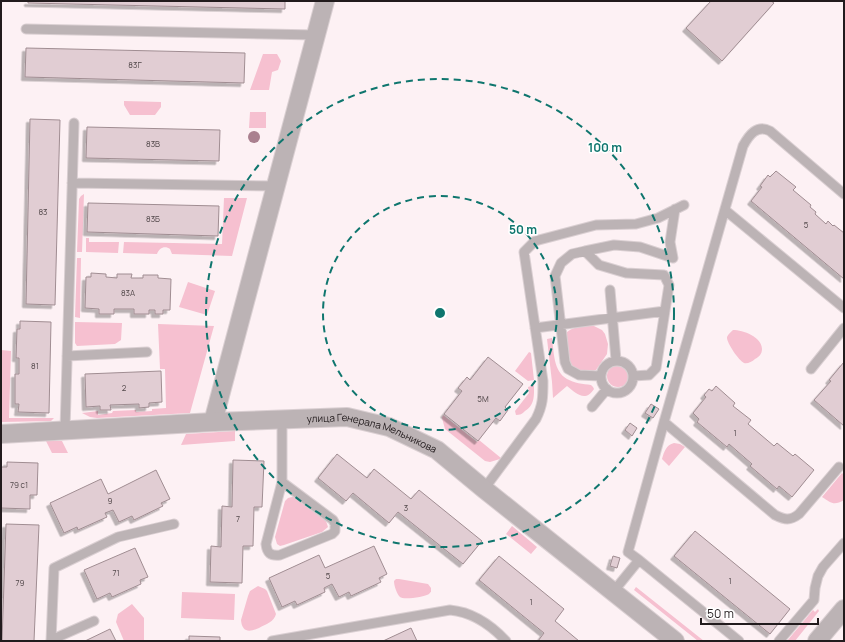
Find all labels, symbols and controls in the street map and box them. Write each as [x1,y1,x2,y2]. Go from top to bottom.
house number: 83Г [128,59,142,70]
house number: 83В [146,138,160,149]
text: 100 m [588,139,622,156]
house number: 83 [38,206,48,217]
house number: 83Б [146,213,160,224]
house number: 5 [804,219,809,230]
text: 50 m [509,221,537,238]
house number: 83А [121,287,135,298]
centre of rings [433,306,447,320]
house number: 81 [31,360,39,371]
house number: 2 [122,382,127,393]
house number: 5М [477,393,489,404]
street label: улица Генерала Мельникова [306,410,439,456]
house number: 1 [733,427,737,438]
house number: 79 с1 [10,479,28,490]
house number: 9 [108,495,113,506]
house number: 3 [404,502,408,513]
house number: 7 [236,513,240,524]
house number: 71 [112,567,120,578]
house number: 5 [326,570,331,581]
house number: 1 [728,575,732,586]
house number: 79 [16,577,25,588]
house number: 1 [529,596,533,607]
scale bar [701,600,818,626]
text: 50 m [707,605,734,622]

